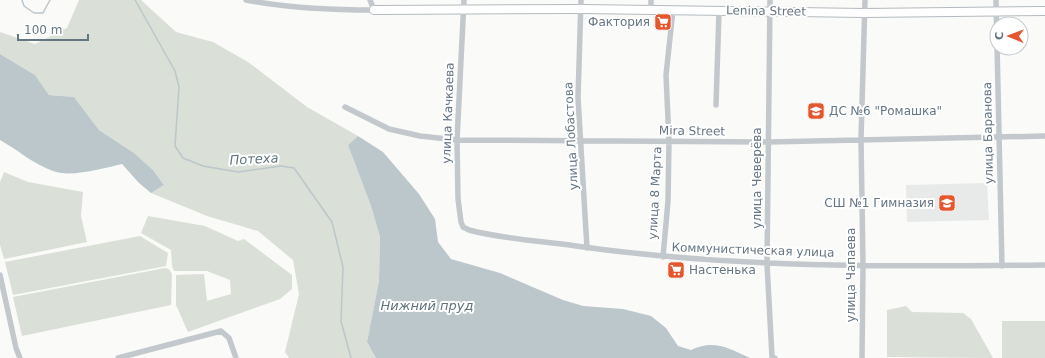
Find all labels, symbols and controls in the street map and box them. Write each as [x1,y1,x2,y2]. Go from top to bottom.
street label: Lenina Street [726,3,806,19]
supermarket icon: Фактория [653,12,673,32]
place label: Фактория [588,15,650,29]
scale bar [18,16,88,42]
north arrow [989,16,1029,56]
text: 100 m [24,23,62,37]
text: С [993,32,1006,40]
street label: улица Качкаева [439,62,457,164]
street label: улица Лобастова [561,82,581,190]
street label: улица Баранова [980,82,996,184]
school or university icon: ДС №6 "Ромашка" [806,101,826,121]
place label: ДС №6 "Ромашка" [829,104,942,118]
street label: Mira Street [659,123,726,139]
street label: улица Чеверёва [750,127,764,229]
street label: улица 8 Марта [646,146,664,240]
water label: Потеха [229,150,279,168]
school or university icon: СШ №1 Гимназия [937,193,957,213]
place label: СШ №1 Гимназия [824,196,934,210]
street label: улица Чапаева [844,228,858,322]
street label: Коммунистическая улица [671,240,835,260]
supermarket icon: Настенька [666,260,686,280]
place label: Настенька [689,263,756,277]
water label: Нижний пруд [381,298,473,313]

